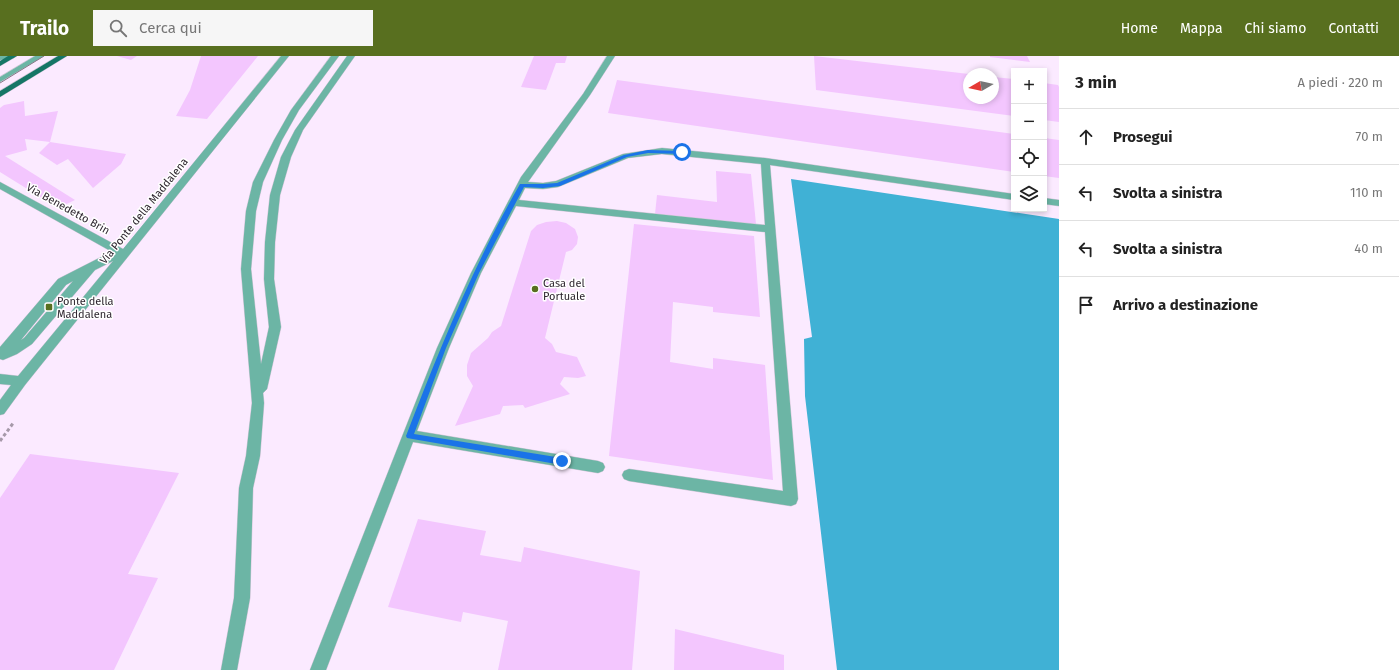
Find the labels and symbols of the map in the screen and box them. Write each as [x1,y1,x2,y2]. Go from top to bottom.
north arrow [963,68,999,104]
route start [673,143,691,161]
street label: Via Ponte della Maddalena [97,155,191,267]
street label: Via Benedetto Brin [24,181,112,237]
place label: Casa del Portuale [543,277,585,303]
marker: Casa del Portuale [530,284,540,294]
place label: Ponte della Maddalena [57,295,114,321]
marker: Ponte della Maddalena [44,302,54,312]
route end [553,452,571,470]

